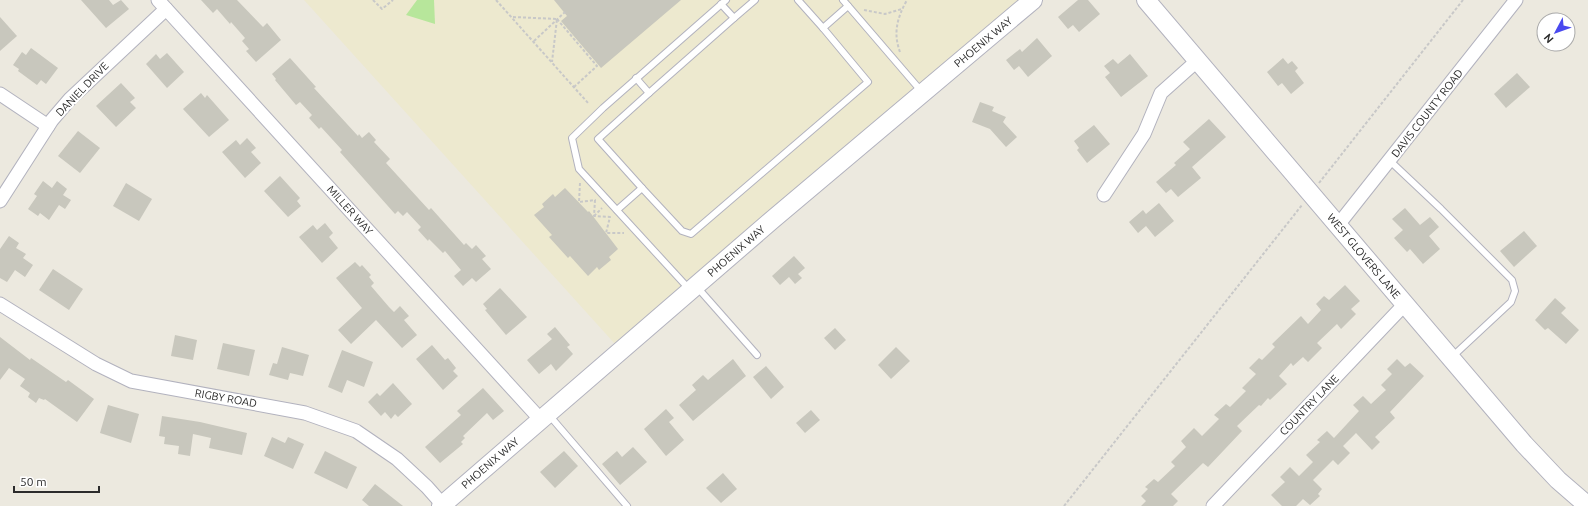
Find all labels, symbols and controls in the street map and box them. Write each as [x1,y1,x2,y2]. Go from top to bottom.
north arrow [1536,12,1576,52]
street label: PHOENIX WAY [952,14,1015,70]
text: N [1541,32,1556,46]
street label: DANIEL DRIVE [53,60,111,118]
street label: DAVIS COUNTY ROAD [1389,66,1465,159]
street label: MILLER WAY [325,183,376,237]
street label: WEST GLOVERS LANE [1325,211,1403,301]
street label: PHOENIX WAY [705,223,767,279]
street label: COUNTRY LANE [1277,372,1341,438]
street label: RIGBY ROAD [194,387,258,409]
street label: PHOENIX WAY [459,435,521,491]
scale bar [14,468,99,494]
text: 50 m [20,475,47,488]

